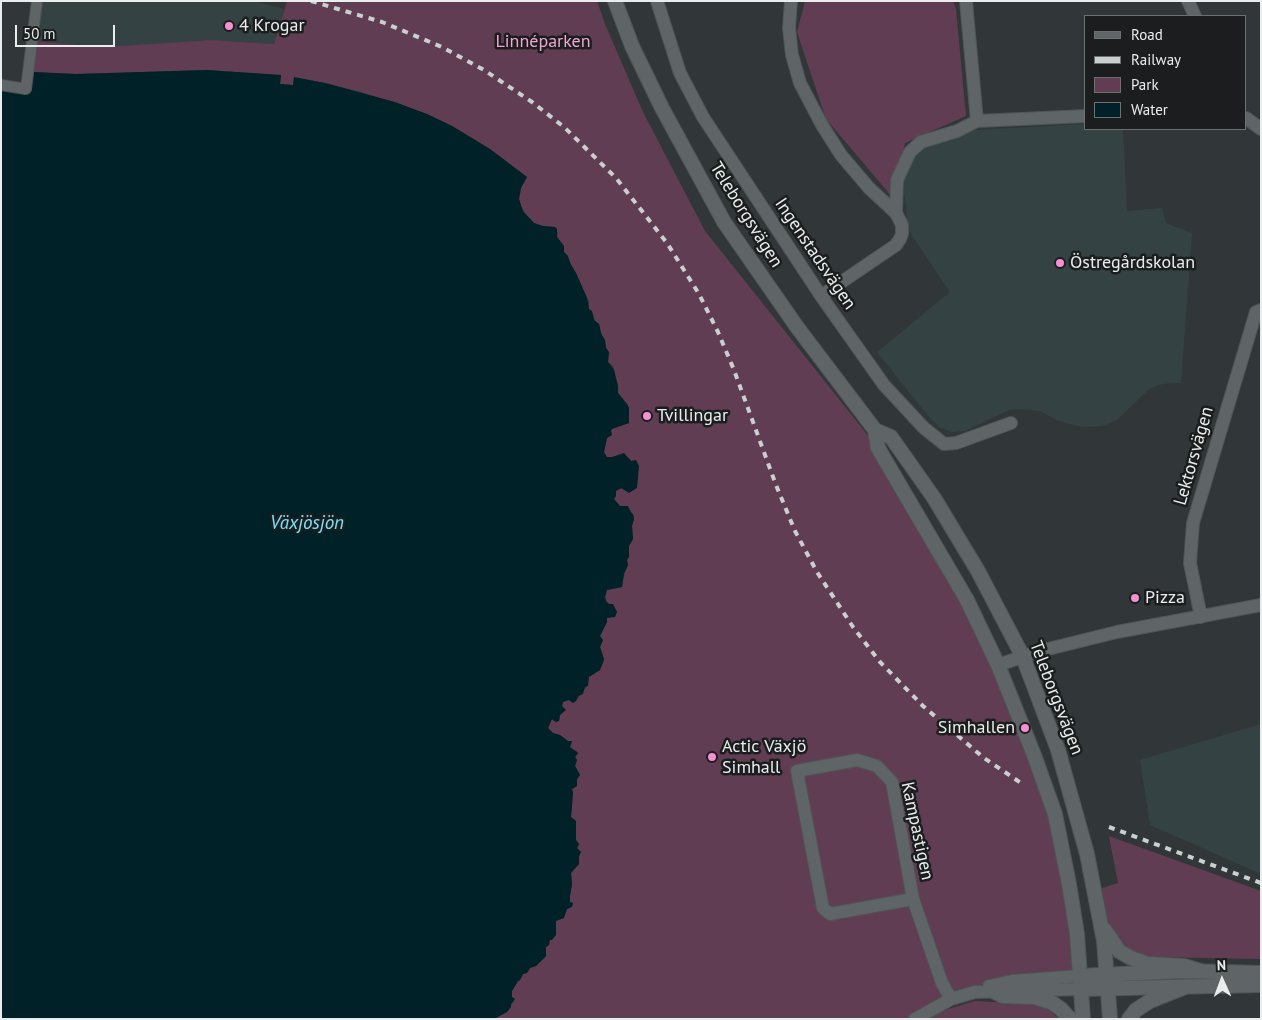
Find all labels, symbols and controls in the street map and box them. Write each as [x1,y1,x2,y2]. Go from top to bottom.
scale bar [18,15,118,47]
place label: 4 Krogar [239,15,305,37]
legend [1084,15,1247,130]
marker: 4 Krogar [223,20,235,32]
text: 50 m [23,24,56,43]
text: Road [1131,25,1163,44]
park label: Linnéparken [495,31,591,53]
text: Railway [1131,50,1181,69]
text: Park [1131,75,1159,94]
text: Water [1131,100,1168,119]
street label: Teleborgsvägen [705,158,787,272]
street label: Ingenstadsvägen [770,194,860,314]
place label: Östregårdskolan [1070,252,1195,274]
marker: Östregårdskolan [1054,257,1066,269]
street label: Lektorsvägen [1170,404,1218,508]
place label: Tvillingar [657,405,728,427]
marker: Tvillingar [641,410,653,422]
water label: Växjösjön [270,513,344,535]
place label: Pizza [1145,587,1185,609]
marker: Pizza [1129,592,1141,604]
street label: Teleborgsvägen [1024,638,1088,758]
place label: Simhallen [938,717,1015,739]
marker: Simhallen [1019,722,1031,734]
place label: Actic Växjö Simhall [722,736,806,779]
marker: Actic Växjö Simhall [706,751,718,763]
street label: Kampastigen [896,780,938,882]
north arrow [1197,955,1247,1005]
text: N [1217,956,1226,974]

